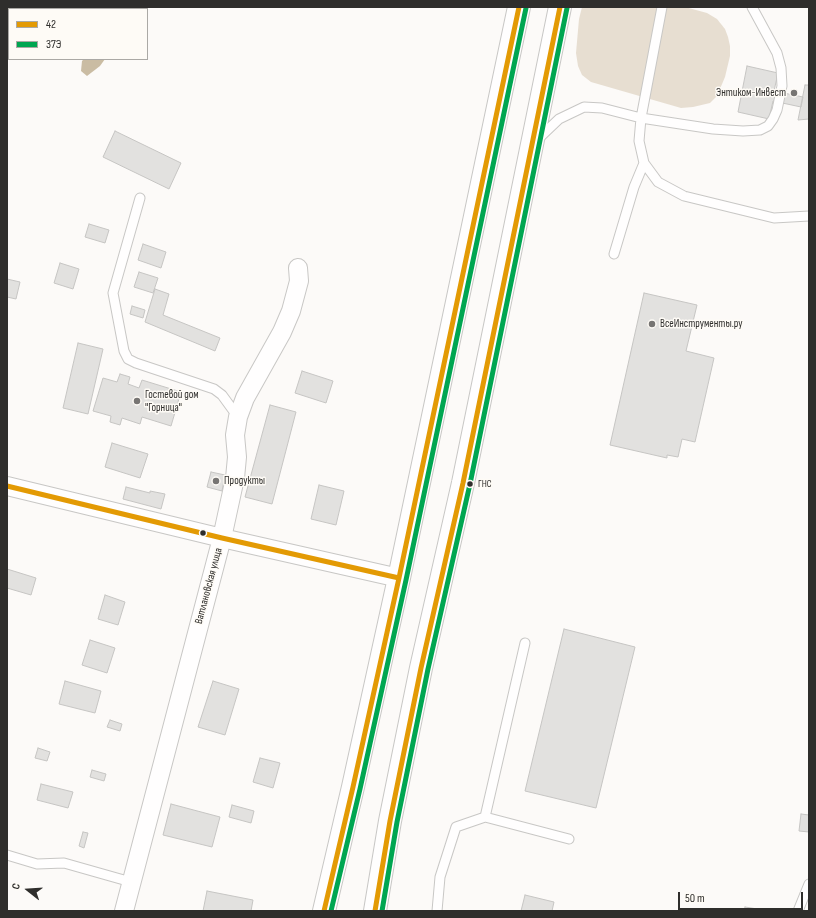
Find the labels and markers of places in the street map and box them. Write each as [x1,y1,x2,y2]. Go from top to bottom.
place label: Энтиком-Инвест [716,86,786,100]
marker: Энтиком-Инвест [789,88,799,98]
place label: ВсеИнструменты.ру [660,317,742,331]
marker: ВсеИнструменты.ру [647,319,657,329]
place label: Гостевой дом "Горница" [145,388,199,414]
marker: Гостевой дом "Горница" [132,396,142,406]
place label: Продукты [224,474,265,488]
marker: Продукты [211,476,221,486]
place label: ГНС [478,478,492,490]
marker: ГНС [465,479,475,489]
unlabelled marker [198,528,208,538]

